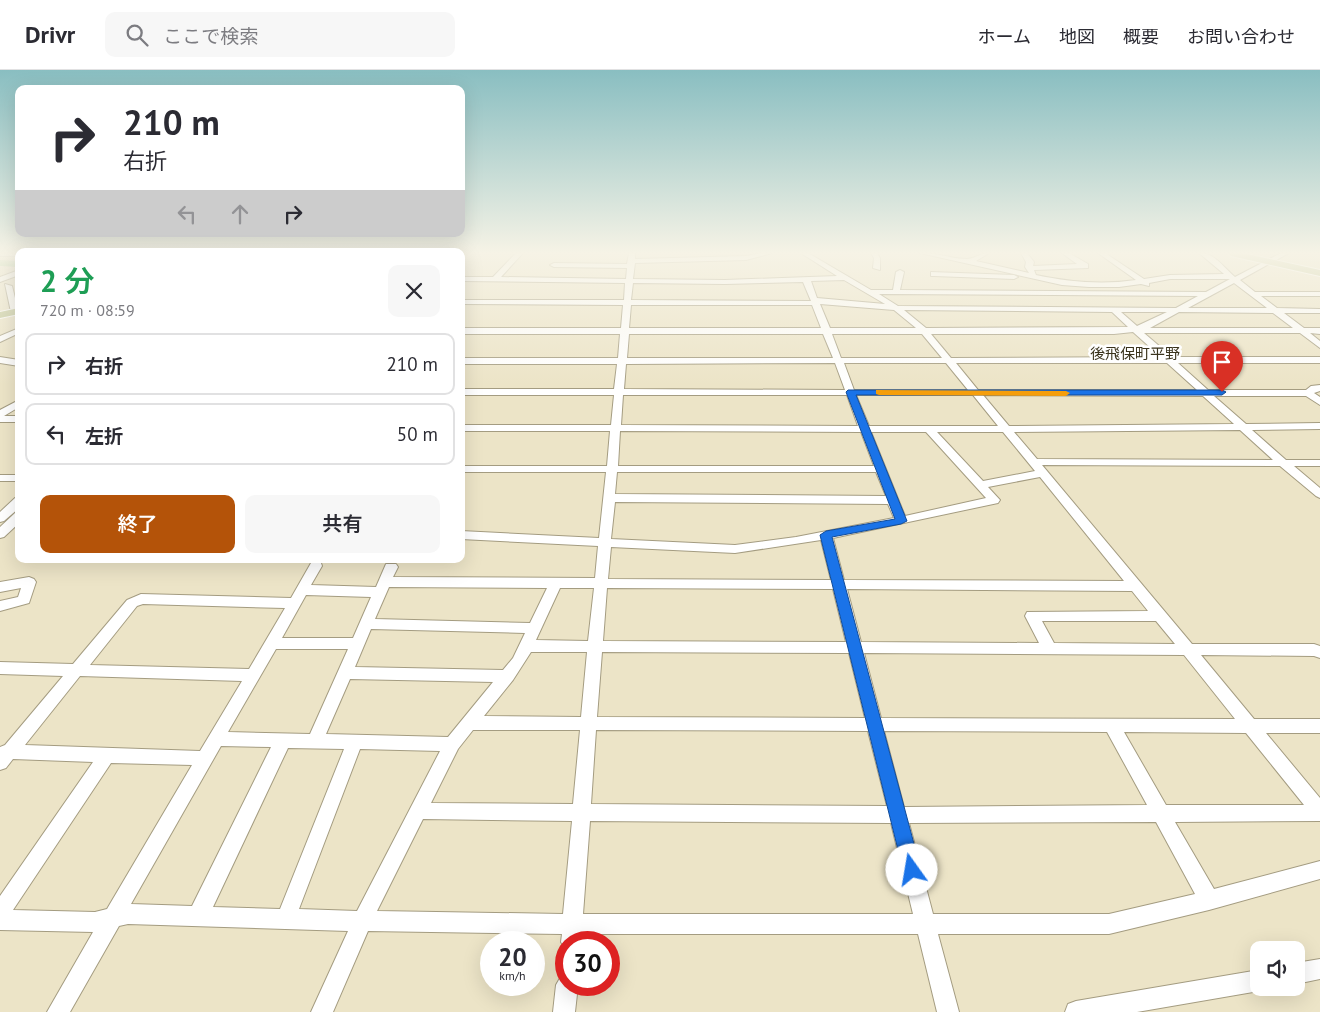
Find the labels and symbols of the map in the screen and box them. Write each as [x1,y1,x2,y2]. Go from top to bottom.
pin [1201,341,1243,392]
district label: 後飛保町平野 [1090,344,1180,363]
position arrow [885,843,937,895]
speed limit sign: 30 [555,931,620,996]

